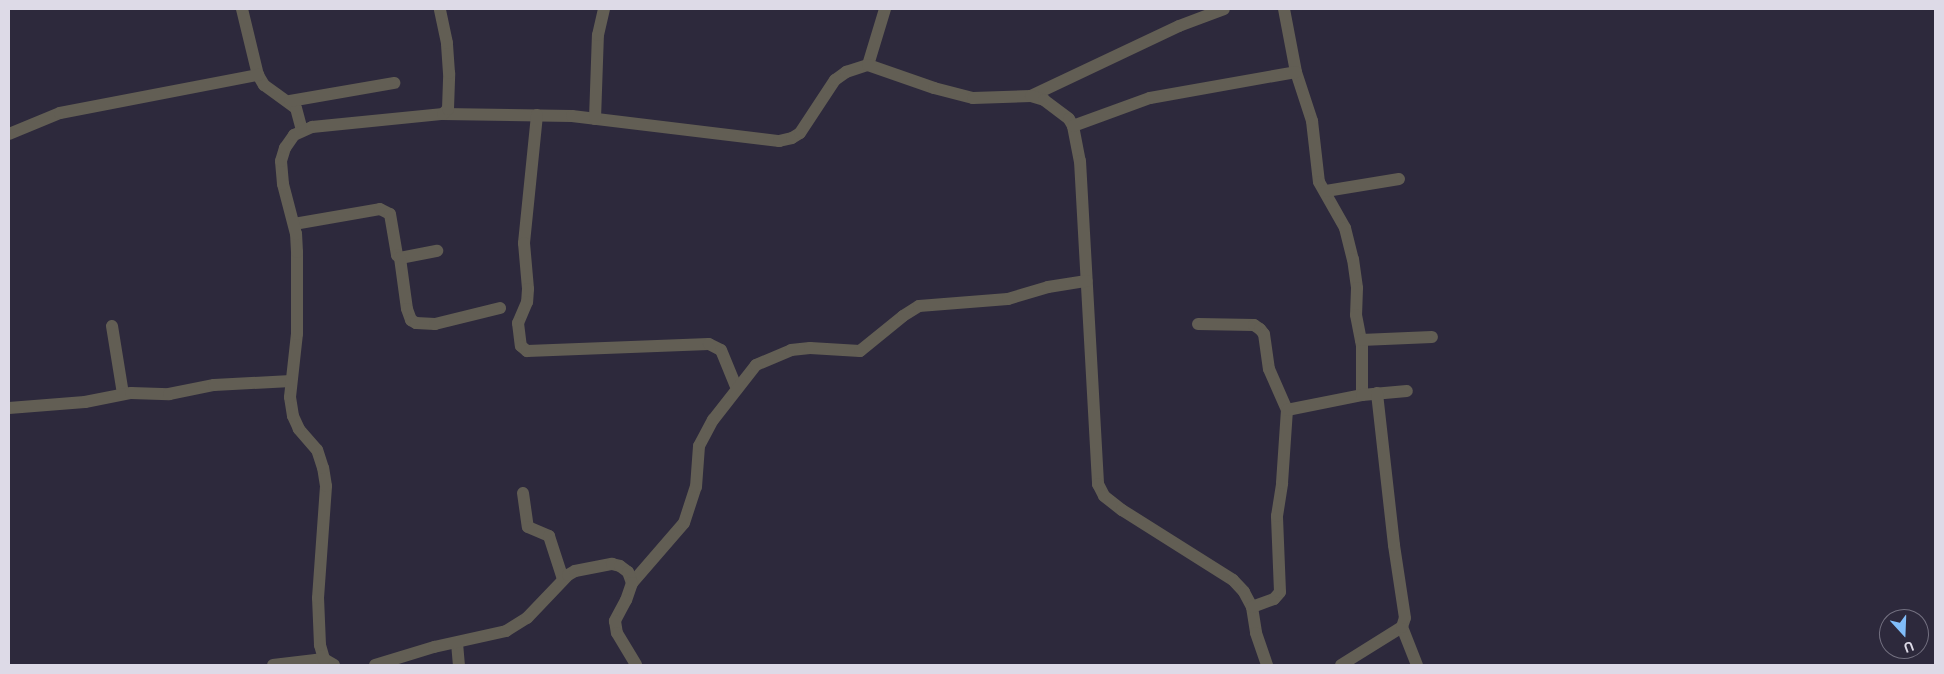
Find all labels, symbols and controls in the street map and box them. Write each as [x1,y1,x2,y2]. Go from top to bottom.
north arrow [1879,609,1929,659]
text: U [1901,638,1916,656]

